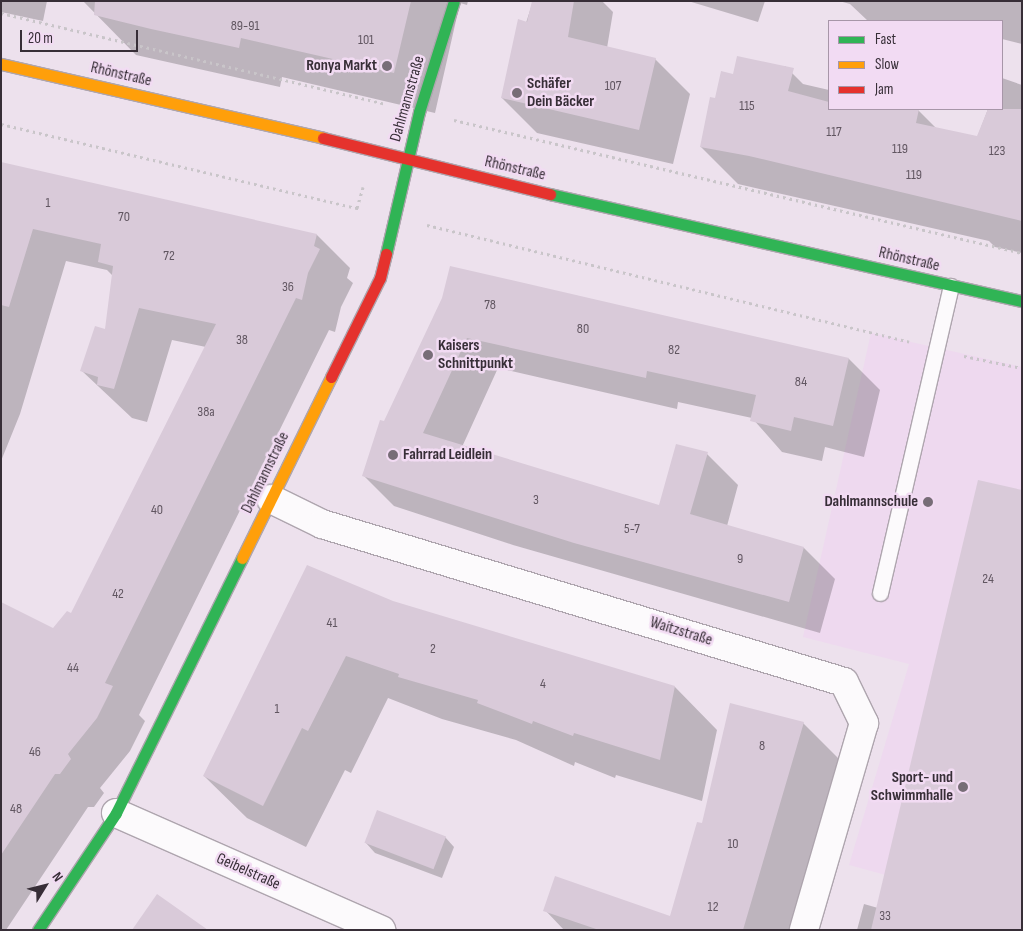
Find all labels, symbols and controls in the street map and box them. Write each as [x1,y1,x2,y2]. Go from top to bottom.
house number: 89-91 [231,18,259,34]
scale bar [22,20,140,52]
legend [828,20,1003,110]
text: 20 m [28,29,53,48]
text: Fast [875,30,896,49]
house number: 101 [358,32,374,48]
street label: Dahlmannstraße [387,54,429,144]
text: Slow [875,55,899,74]
place label: Ronya Markt [306,56,377,76]
street label: Rhönstraße [89,59,153,91]
marker: Ronya Markt [381,60,393,72]
place label: Schäfer Dein Bäcker [527,74,594,112]
house number: 107 [605,78,621,94]
text: Jam [875,80,893,99]
marker: Schäfer Dein Bäcker [511,87,523,99]
house number: 115 [739,98,755,114]
house number: 117 [826,124,842,140]
house number: 119 [892,141,908,157]
house number: 123 [989,143,1005,159]
street label: Rhönstraße [483,153,547,185]
house number: 119 [906,167,922,183]
house number: 1 [46,195,50,211]
house number: 70 [118,209,130,225]
street label: Rhönstraße [877,244,941,276]
house number: 72 [163,248,175,264]
house number: 36 [282,279,294,295]
house number: 78 [484,297,496,313]
house number: 80 [577,321,589,337]
house number: 38 [236,332,248,348]
place label: Kaisers Schnittpunkt [438,336,513,374]
house number: 82 [668,342,680,358]
marker: Kaisers Schnittpunkt [422,349,434,361]
house number: 84 [795,374,807,390]
house number: 38a [197,404,215,420]
street label: Dahlmannstraße [238,429,294,517]
place label: Fahrrad Leidlein [403,445,492,465]
marker: Fahrrad Leidlein [387,449,399,461]
house number: 3 [533,492,539,508]
place label: Dahlmannschule [824,492,918,512]
marker: Dahlmannschule [922,496,934,508]
house number: 40 [151,502,163,518]
house number: 5-7 [624,521,640,537]
house number: 9 [737,551,743,567]
house number: 24 [982,571,994,587]
house number: 42 [112,586,124,602]
street label: Waitzstraße [648,613,714,651]
house number: 41 [327,615,337,631]
house number: 2 [430,641,436,657]
house number: 44 [67,660,79,676]
house number: 4 [540,676,546,692]
house number: 1 [275,701,279,717]
house number: 8 [759,738,765,754]
house number: 46 [29,744,41,760]
place label: Sport- und Schwimmhalle [871,768,953,806]
marker: Sport- und Schwimmhalle [957,781,969,793]
house number: 48 [10,801,22,817]
house number: 10 [727,836,739,852]
street label: Geibelstraße [213,849,283,895]
north arrow [20,861,70,911]
text: N [48,869,67,885]
house number: 12 [708,899,718,915]
house number: 33 [879,908,891,924]

